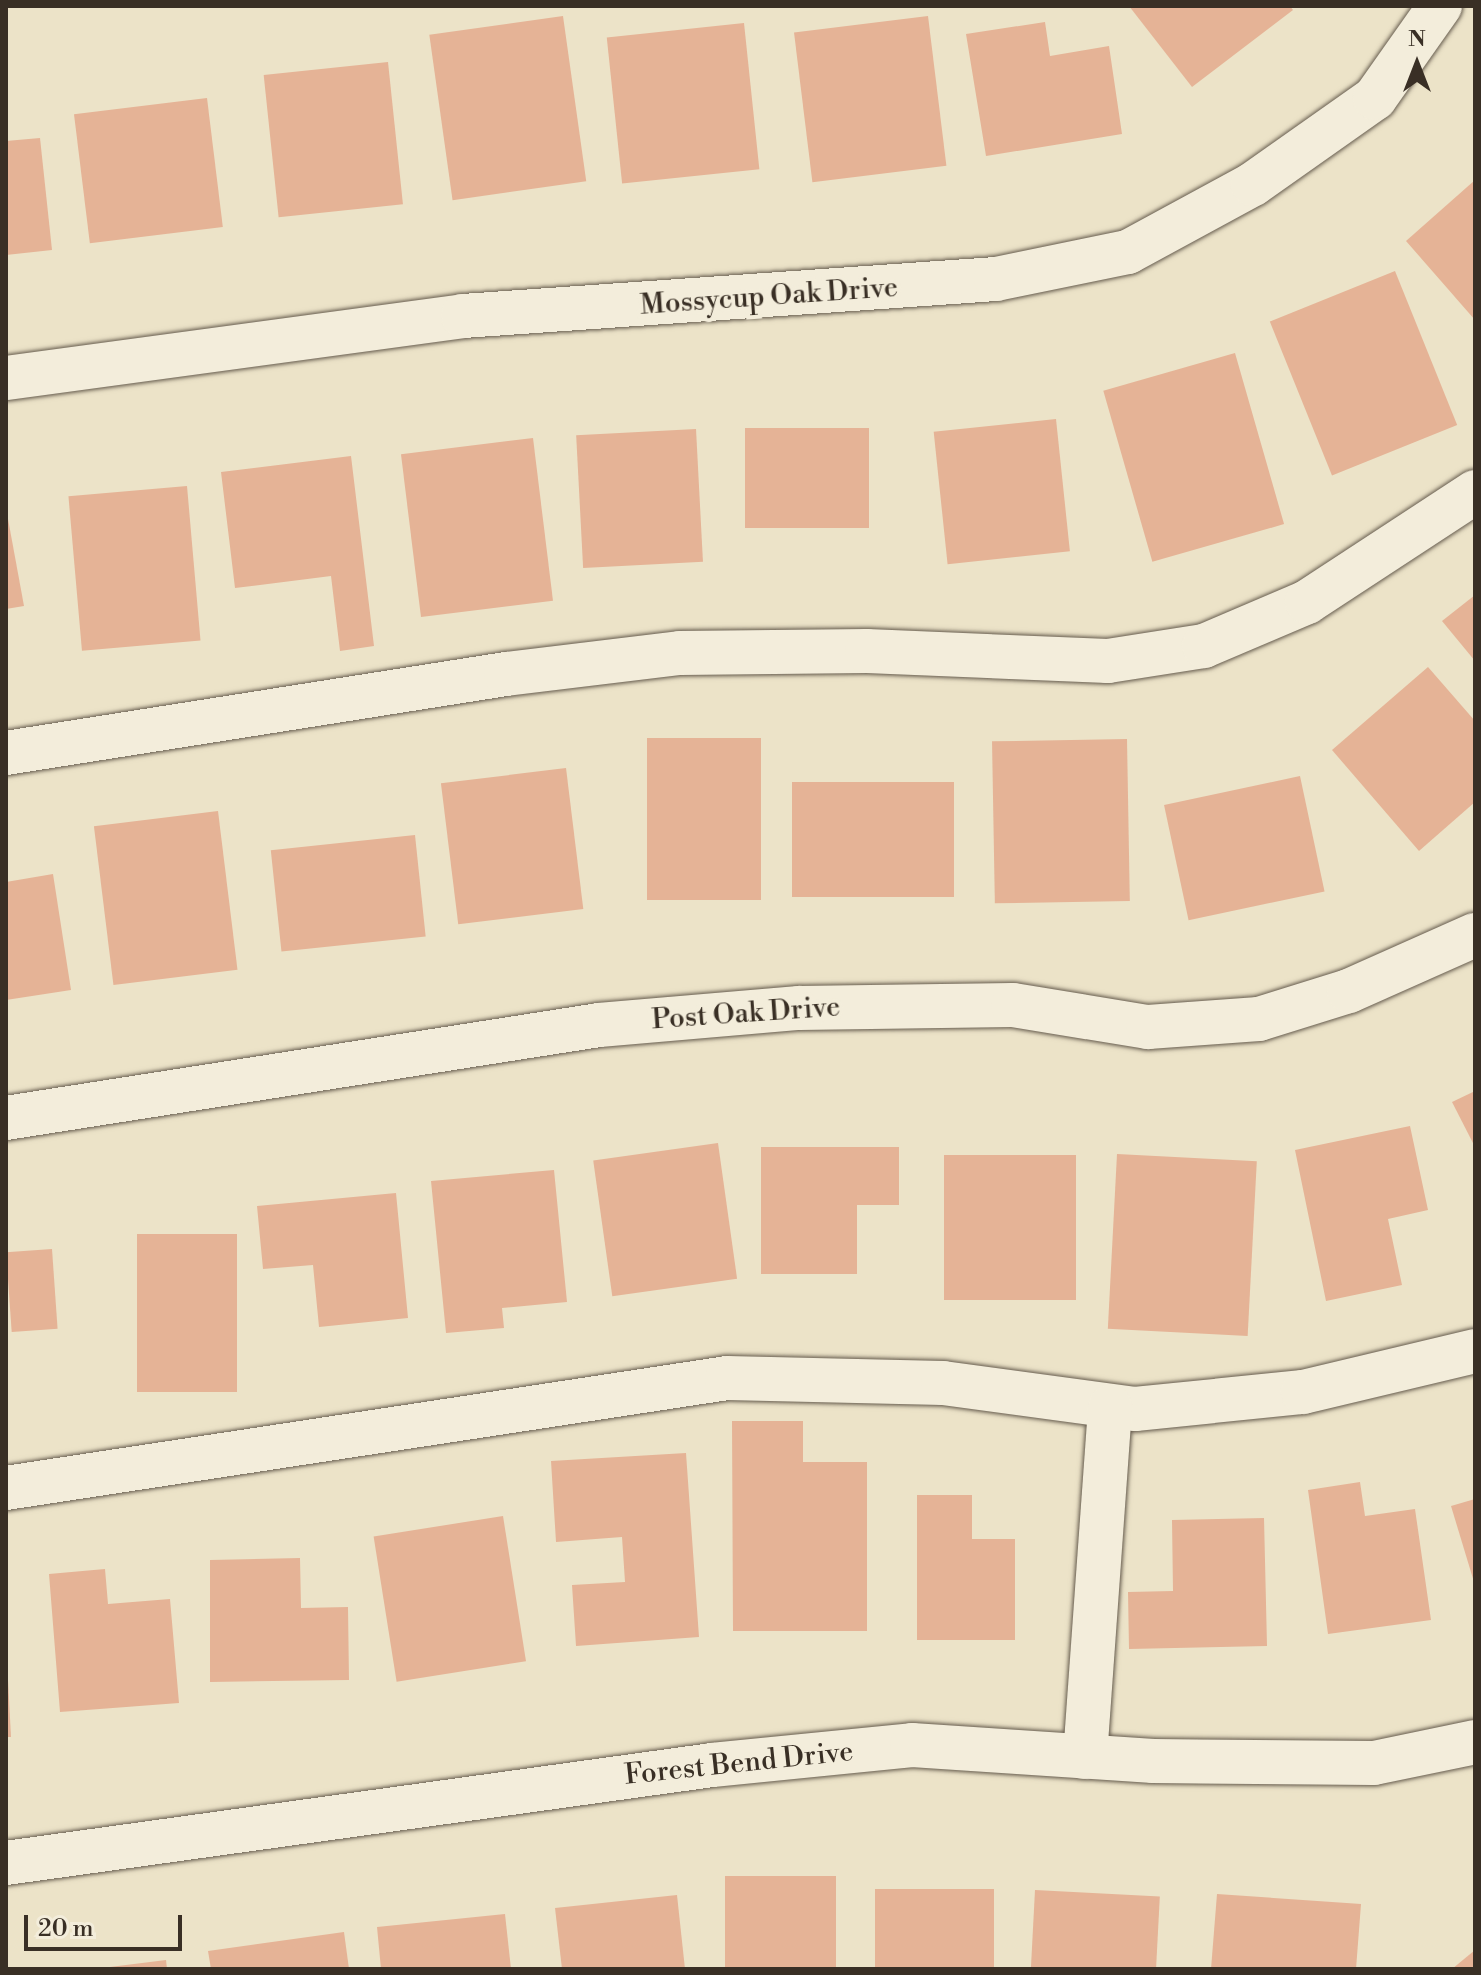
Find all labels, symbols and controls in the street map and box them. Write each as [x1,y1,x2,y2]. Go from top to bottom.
north arrow [1377,24,1457,104]
text: N [1408,26,1426,53]
street label: Mossycup Oak Drive [639,271,899,323]
street label: Post Oak Drive [651,991,841,1037]
street label: Forest Bend Drive [623,1735,855,1793]
scale bar [28,1899,186,1949]
text: 20 m [38,1914,94,1944]

